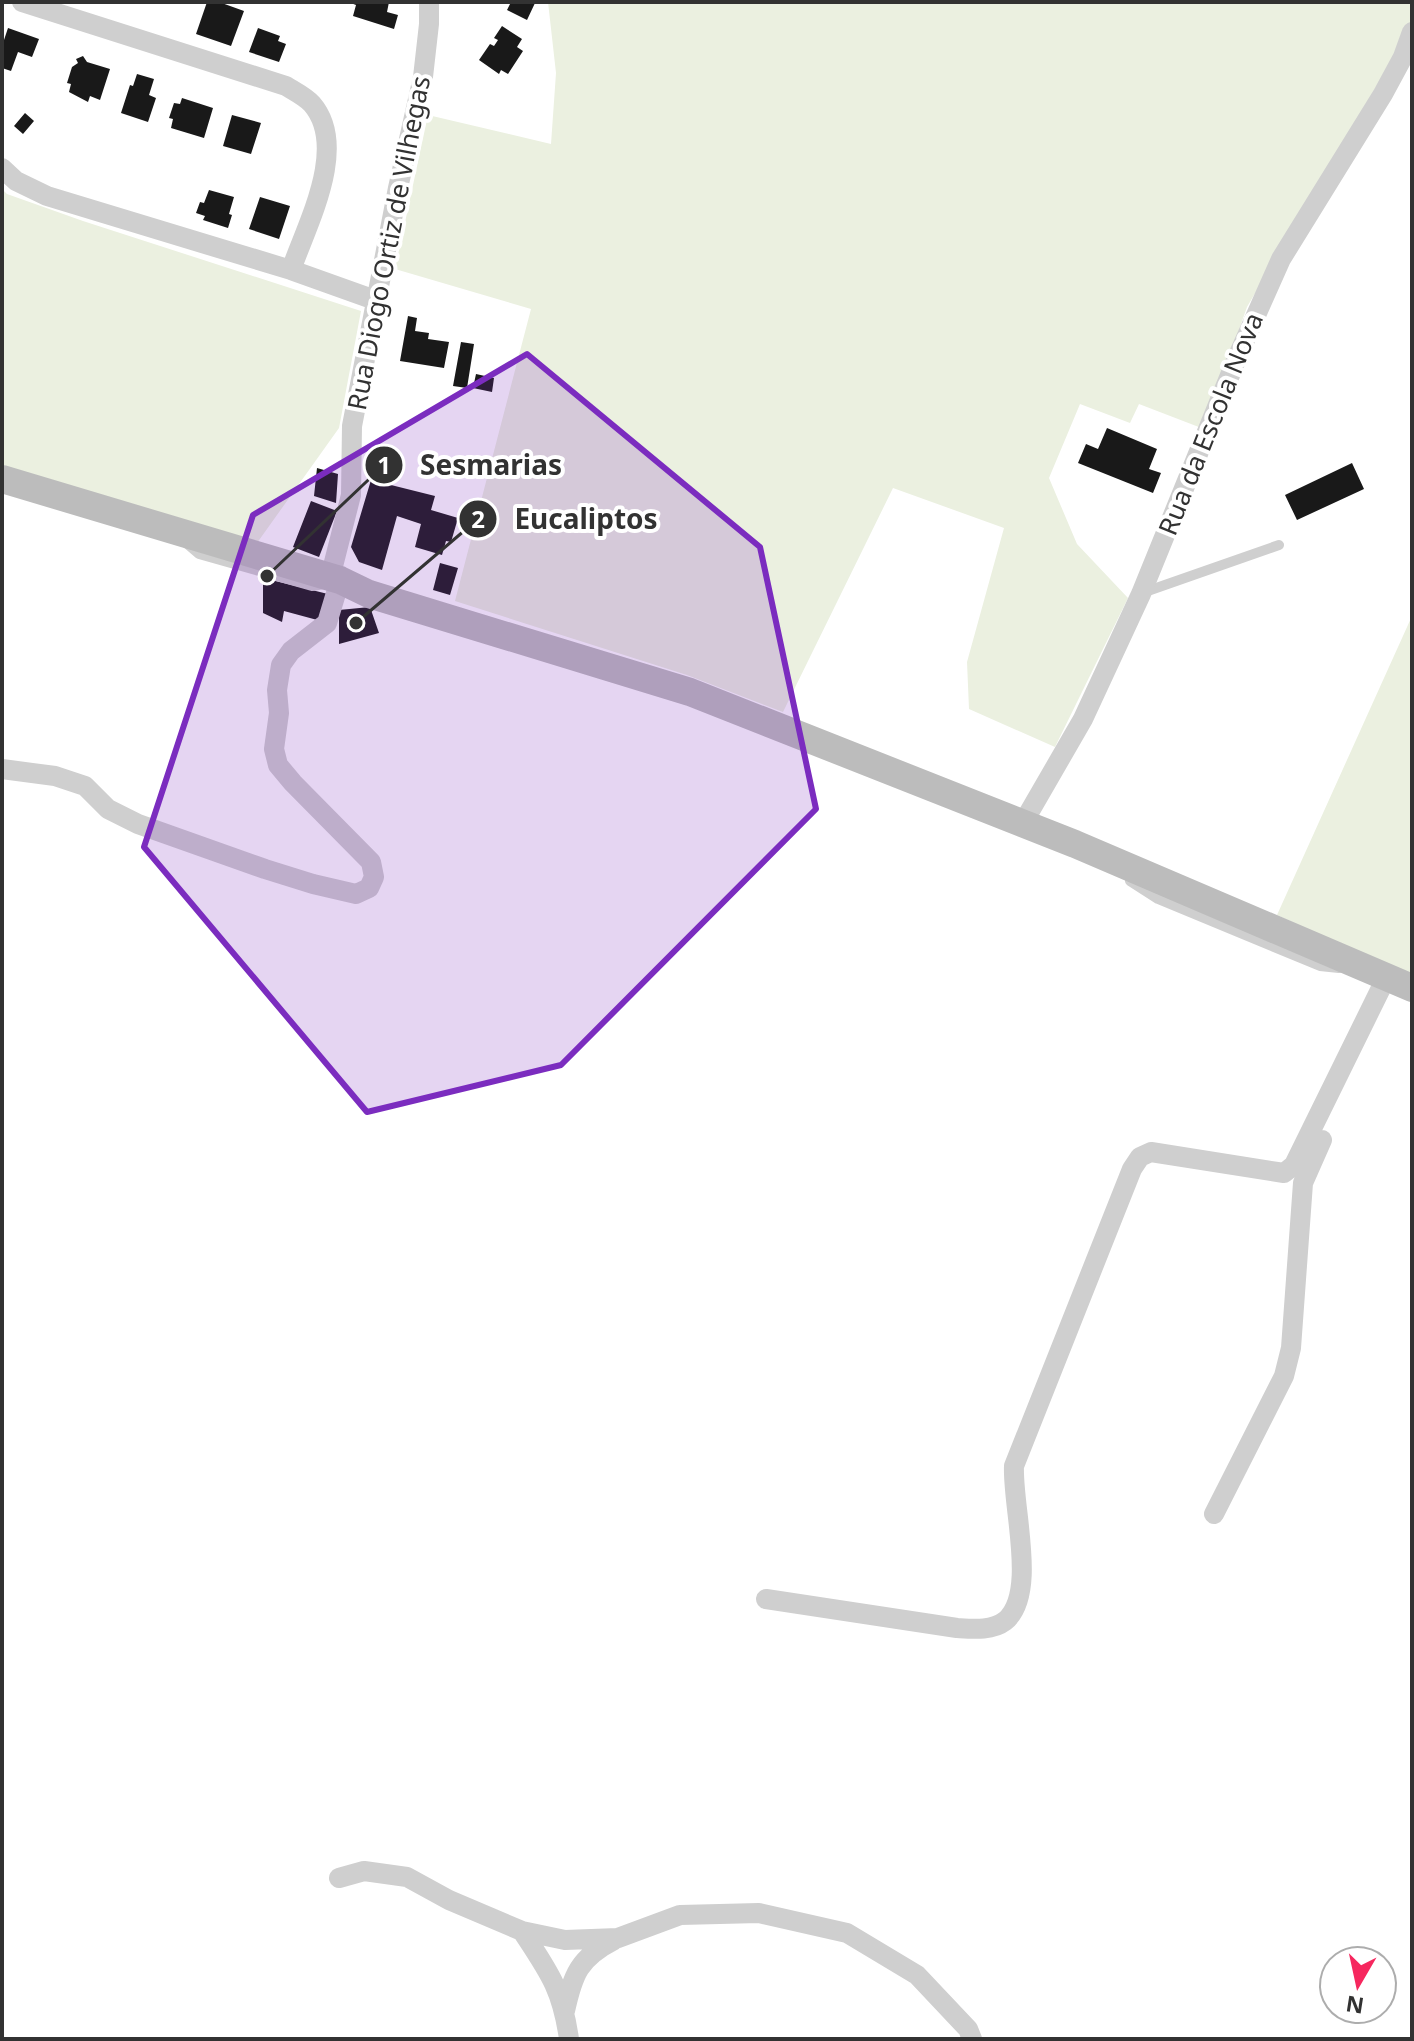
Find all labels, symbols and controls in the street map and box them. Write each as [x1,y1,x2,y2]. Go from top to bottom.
street label: Rua Diogo Ortiz de Vilhegas [338,73,438,413]
street label: Rua da Escola Nova [1149,307,1271,540]
callout: Sesmarias [364,439,578,491]
text: Sesmarias [420,445,562,483]
text: 1 [377,448,391,481]
callout: Eucaliptos [458,493,673,545]
text: Eucaliptos [514,499,658,537]
text: 2 [471,502,485,535]
north arrow [1318,1945,1398,2025]
text: N [1344,1990,1366,2022]

